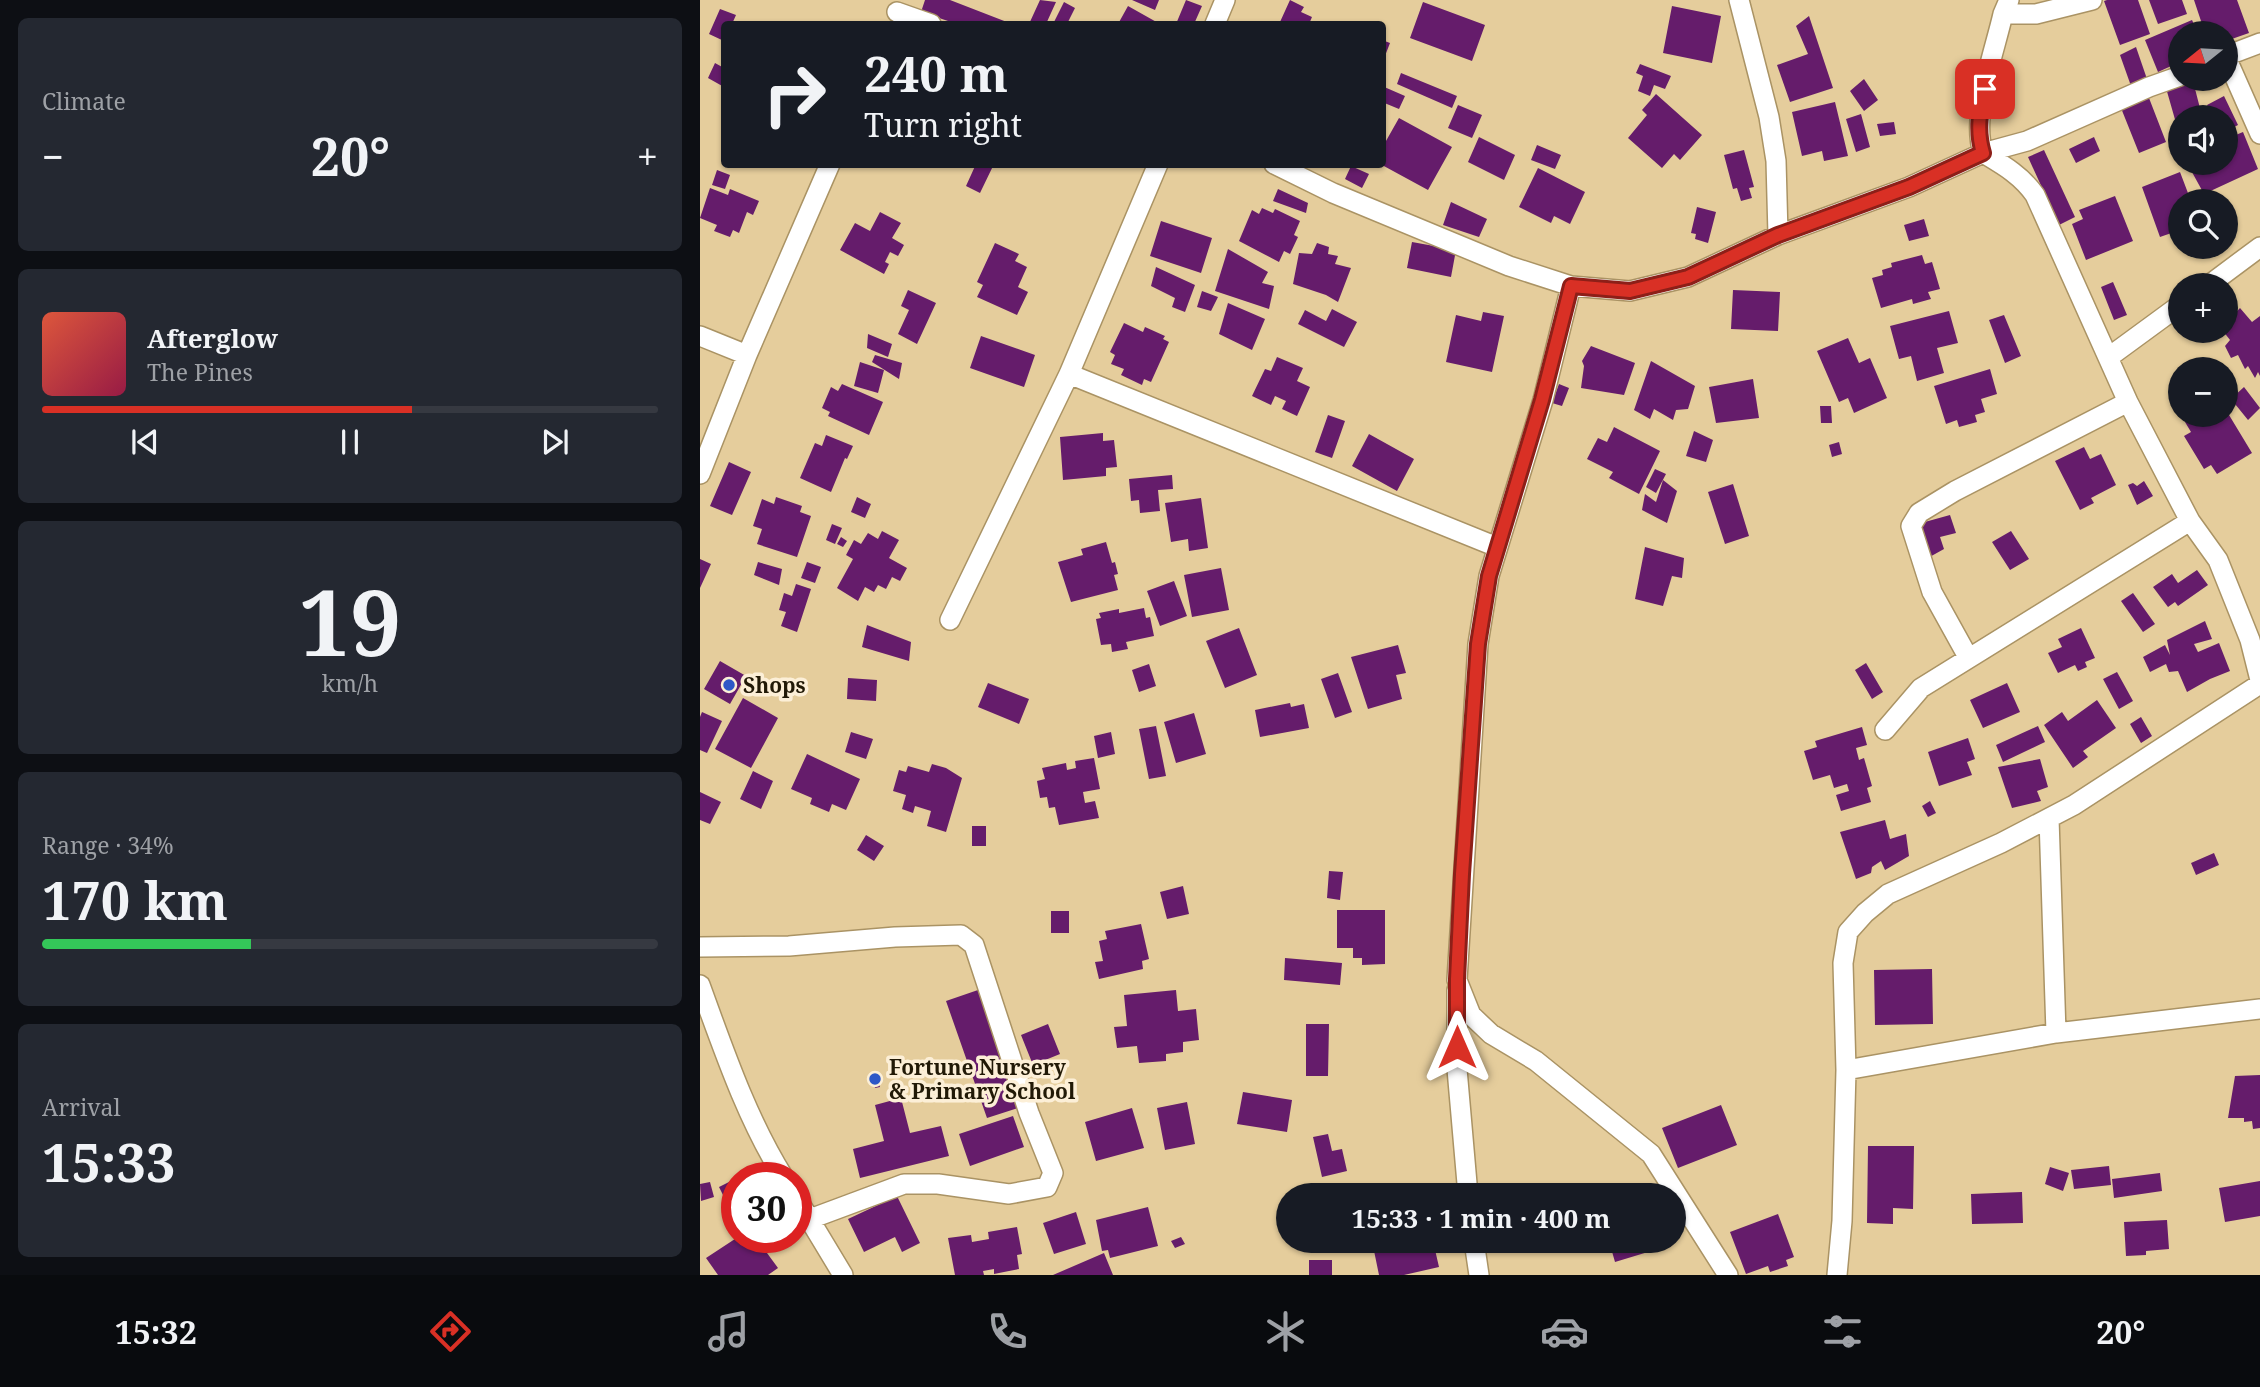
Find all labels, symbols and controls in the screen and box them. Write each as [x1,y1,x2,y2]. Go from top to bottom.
north arrow [2168,21,2238,91]
map controls [2168,21,2238,427]
text: 240 m [864,40,1008,106]
icon: right [749,49,840,140]
pin [1955,59,2015,119]
icon: arrive [1966,70,2004,108]
text: Climate [42,85,126,117]
text: Turn right [864,103,1022,146]
button: sound [2168,105,2238,175]
text: 20° [311,120,390,191]
text: − [42,130,64,182]
text: + [637,130,658,182]
button: search [2168,189,2238,259]
button: + [2168,273,2238,343]
text: Afterglow [147,320,278,356]
text: The Pines [147,356,253,388]
button: − [2168,357,2238,427]
icon: previous [126,423,164,461]
icon: pause [331,423,369,461]
icon: next [536,423,574,461]
text: 19 [299,559,401,683]
text: km/h [322,667,378,699]
place label: Shops [743,671,806,699]
marker: Shops [721,677,737,693]
text: Range · 34% [42,829,174,861]
text: 170 km [42,864,228,935]
position arrow [1420,1010,1494,1084]
place label: Fortune Nursery & Primary School [889,1053,1076,1105]
marker: Fortune Nursery & Primary School [867,1071,883,1087]
text: Arrival [42,1091,121,1123]
text: 15:33 [42,1126,175,1197]
speed limit sign: 30 [721,1162,812,1253]
text: 15:33 · 1 min · 400 m [1351,1200,1611,1236]
icon: directions [426,1307,475,1356]
icon: music [704,1307,753,1356]
icon: phone [983,1307,1032,1356]
icon: climate [1261,1307,1310,1356]
icon: car [1540,1307,1589,1356]
icon: filters [1818,1307,1867,1356]
text: 15:32 [115,1310,197,1353]
text: 20° [2096,1310,2145,1353]

